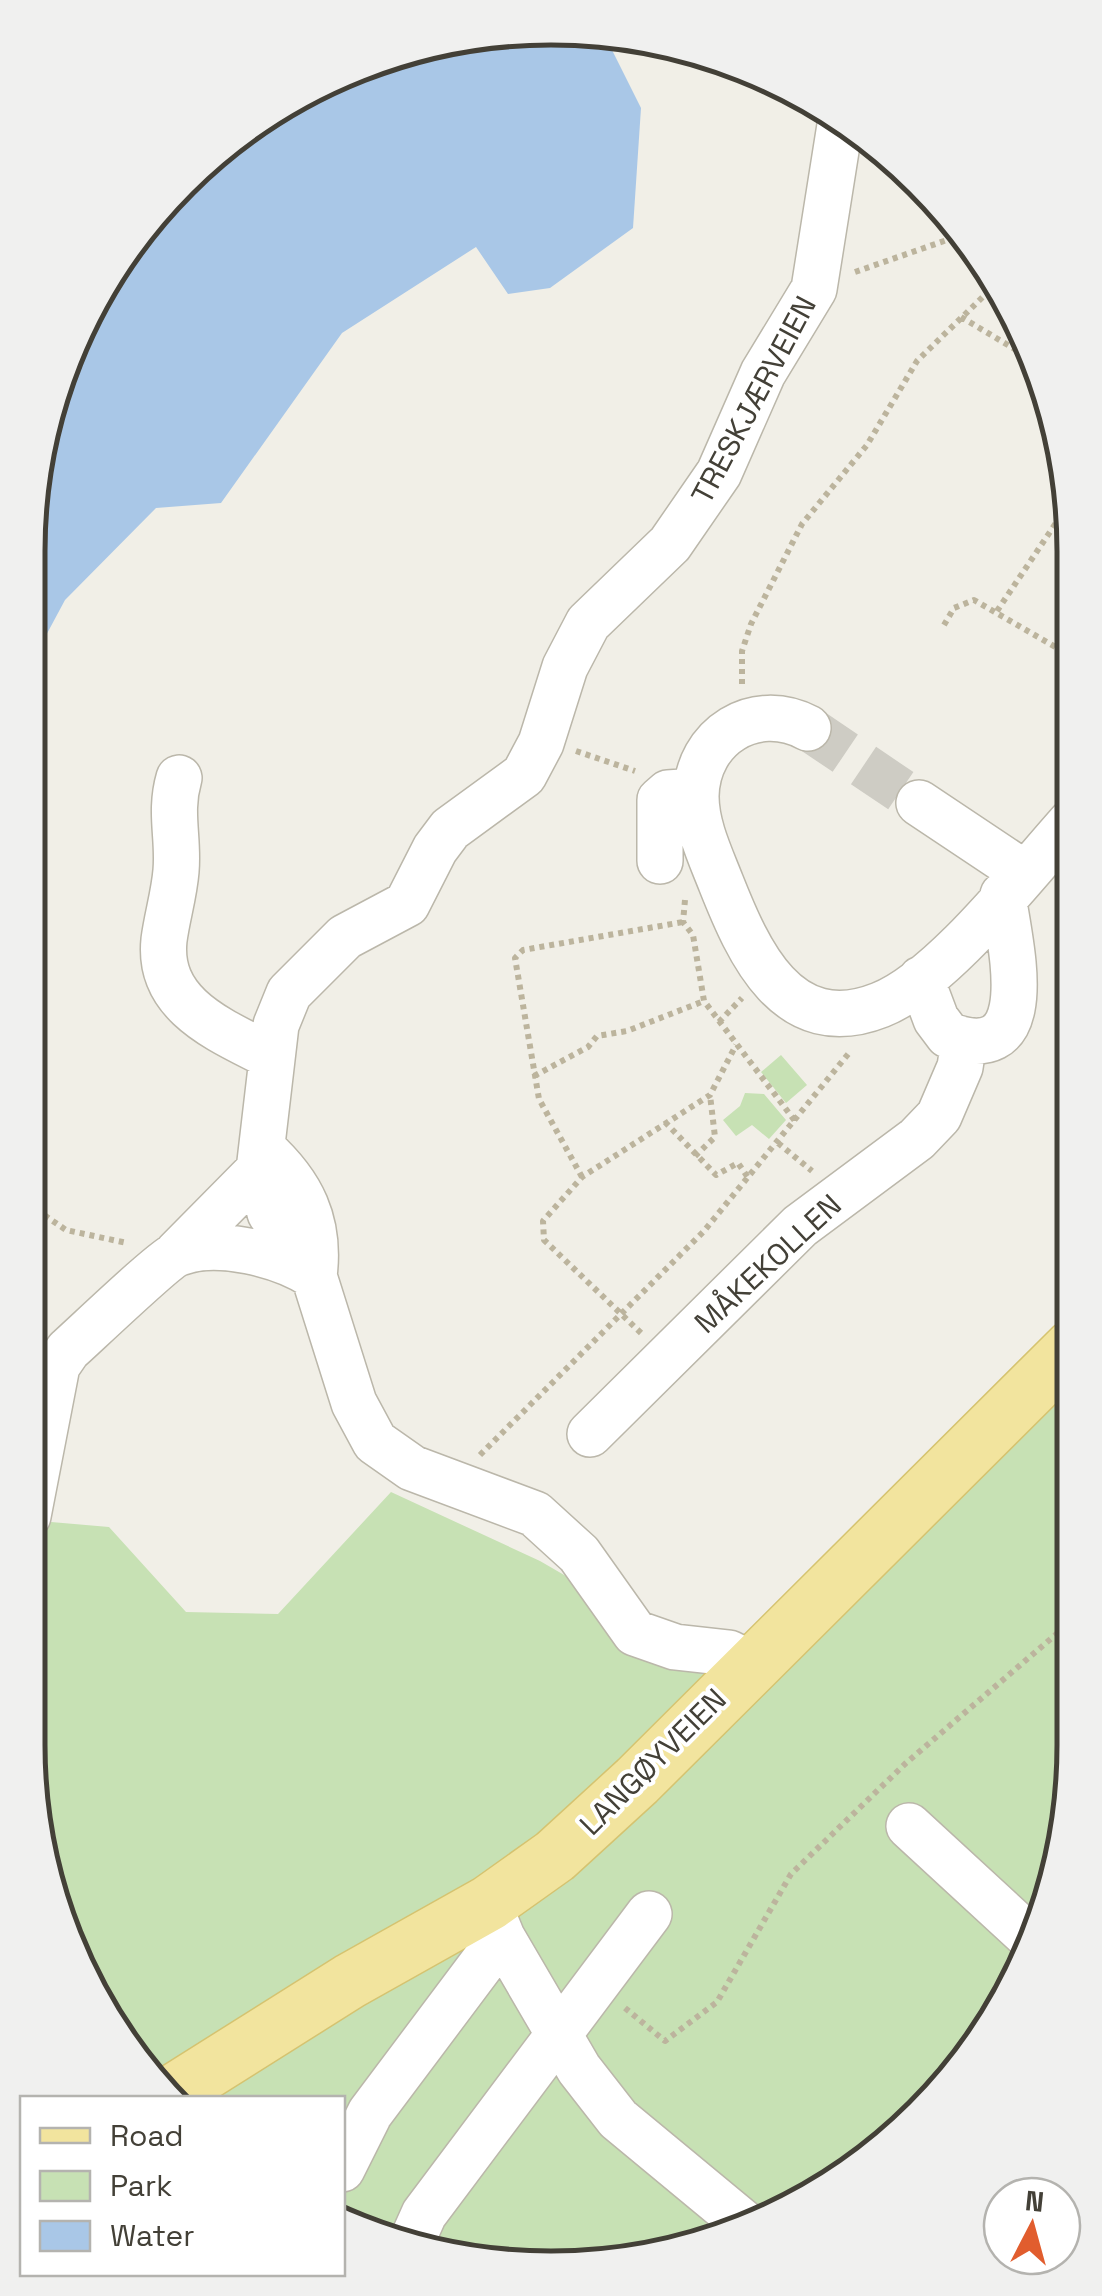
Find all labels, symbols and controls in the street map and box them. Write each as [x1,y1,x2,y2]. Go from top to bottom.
street label: TRESKJÆRVEIEN [682,289,825,511]
street label: MÅKEKOLLEN [686,1186,849,1342]
street label: LANGØYVEIEN [571,1680,734,1843]
legend [20,2096,345,2276]
text: Road [110,2116,184,2155]
text: Park [110,2166,172,2205]
north arrow [982,2176,1082,2276]
text: N [1023,2182,1046,2220]
text: Water [110,2216,195,2255]

